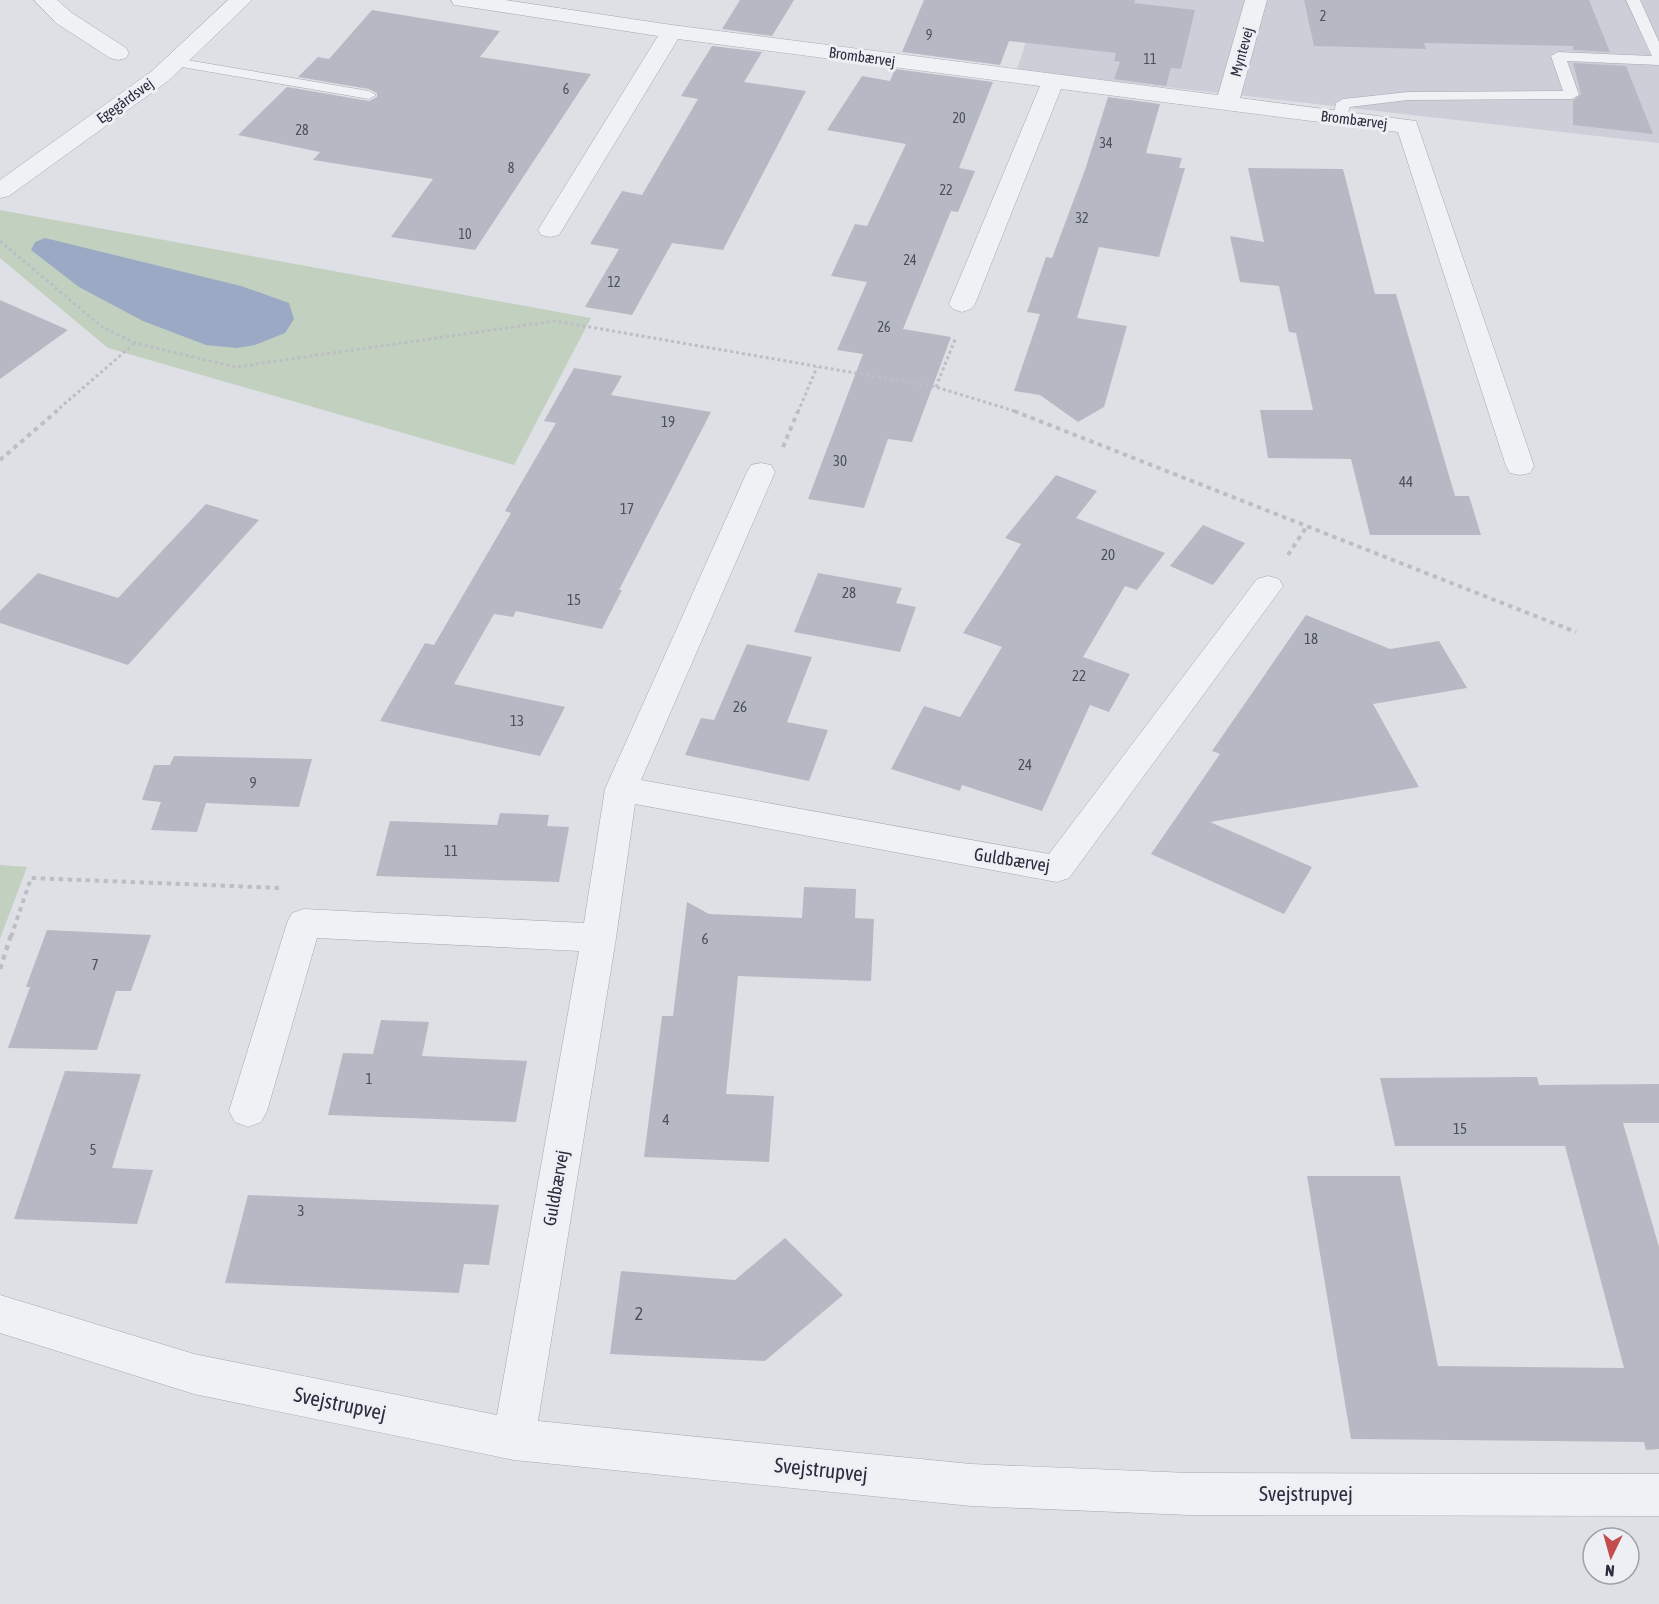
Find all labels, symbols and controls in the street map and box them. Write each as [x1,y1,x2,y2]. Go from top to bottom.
house number: 2 [1320,8,1326,24]
street label: Myntevej [1227,25,1256,79]
house number: 9 [926,27,932,43]
street label: Brombærvej [828,43,896,70]
house number: 11 [1143,51,1157,67]
street label: Egegårdsvej [93,74,156,127]
house number: 6 [563,81,570,97]
street label: Brombærvej [1320,107,1388,132]
house number: 20 [952,110,966,126]
house number: 28 [295,122,309,138]
house number: 34 [1099,135,1113,151]
house number: 8 [508,160,515,176]
house number: 22 [939,182,953,198]
house number: 32 [1075,210,1089,226]
house number: 10 [458,226,472,242]
house number: 24 [903,252,917,268]
house number: 12 [607,274,621,290]
house number: 26 [877,319,891,335]
house number: 19 [661,413,675,430]
house number: 30 [833,452,847,469]
house number: 44 [1399,473,1413,490]
house number: 17 [620,500,634,517]
house number: 20 [1101,546,1115,563]
house number: 28 [842,584,856,601]
house number: 15 [567,591,581,608]
house number: 18 [1304,630,1318,647]
house number: 22 [1072,667,1086,684]
house number: 26 [733,698,747,715]
house number: 13 [510,712,524,729]
house number: 24 [1018,756,1032,773]
house number: 9 [249,774,257,791]
house number: 11 [444,842,458,859]
street label: Guldbærvej [973,843,1051,876]
house number: 6 [701,930,709,947]
house number: 7 [91,956,99,973]
house number: 1 [365,1070,373,1087]
house number: 4 [662,1111,670,1128]
house number: 15 [1453,1120,1467,1137]
house number: 5 [89,1141,97,1158]
street label: Guldbærvej [539,1148,572,1227]
house number: 3 [297,1202,305,1219]
house number: 2 [635,1303,643,1324]
street label: Svejstrupvej [292,1382,389,1425]
street label: Svejstrupvej [773,1452,869,1486]
street label: Svejstrupvej [1259,1481,1353,1505]
north arrow [1581,1526,1641,1586]
text: N [1604,1562,1615,1580]

